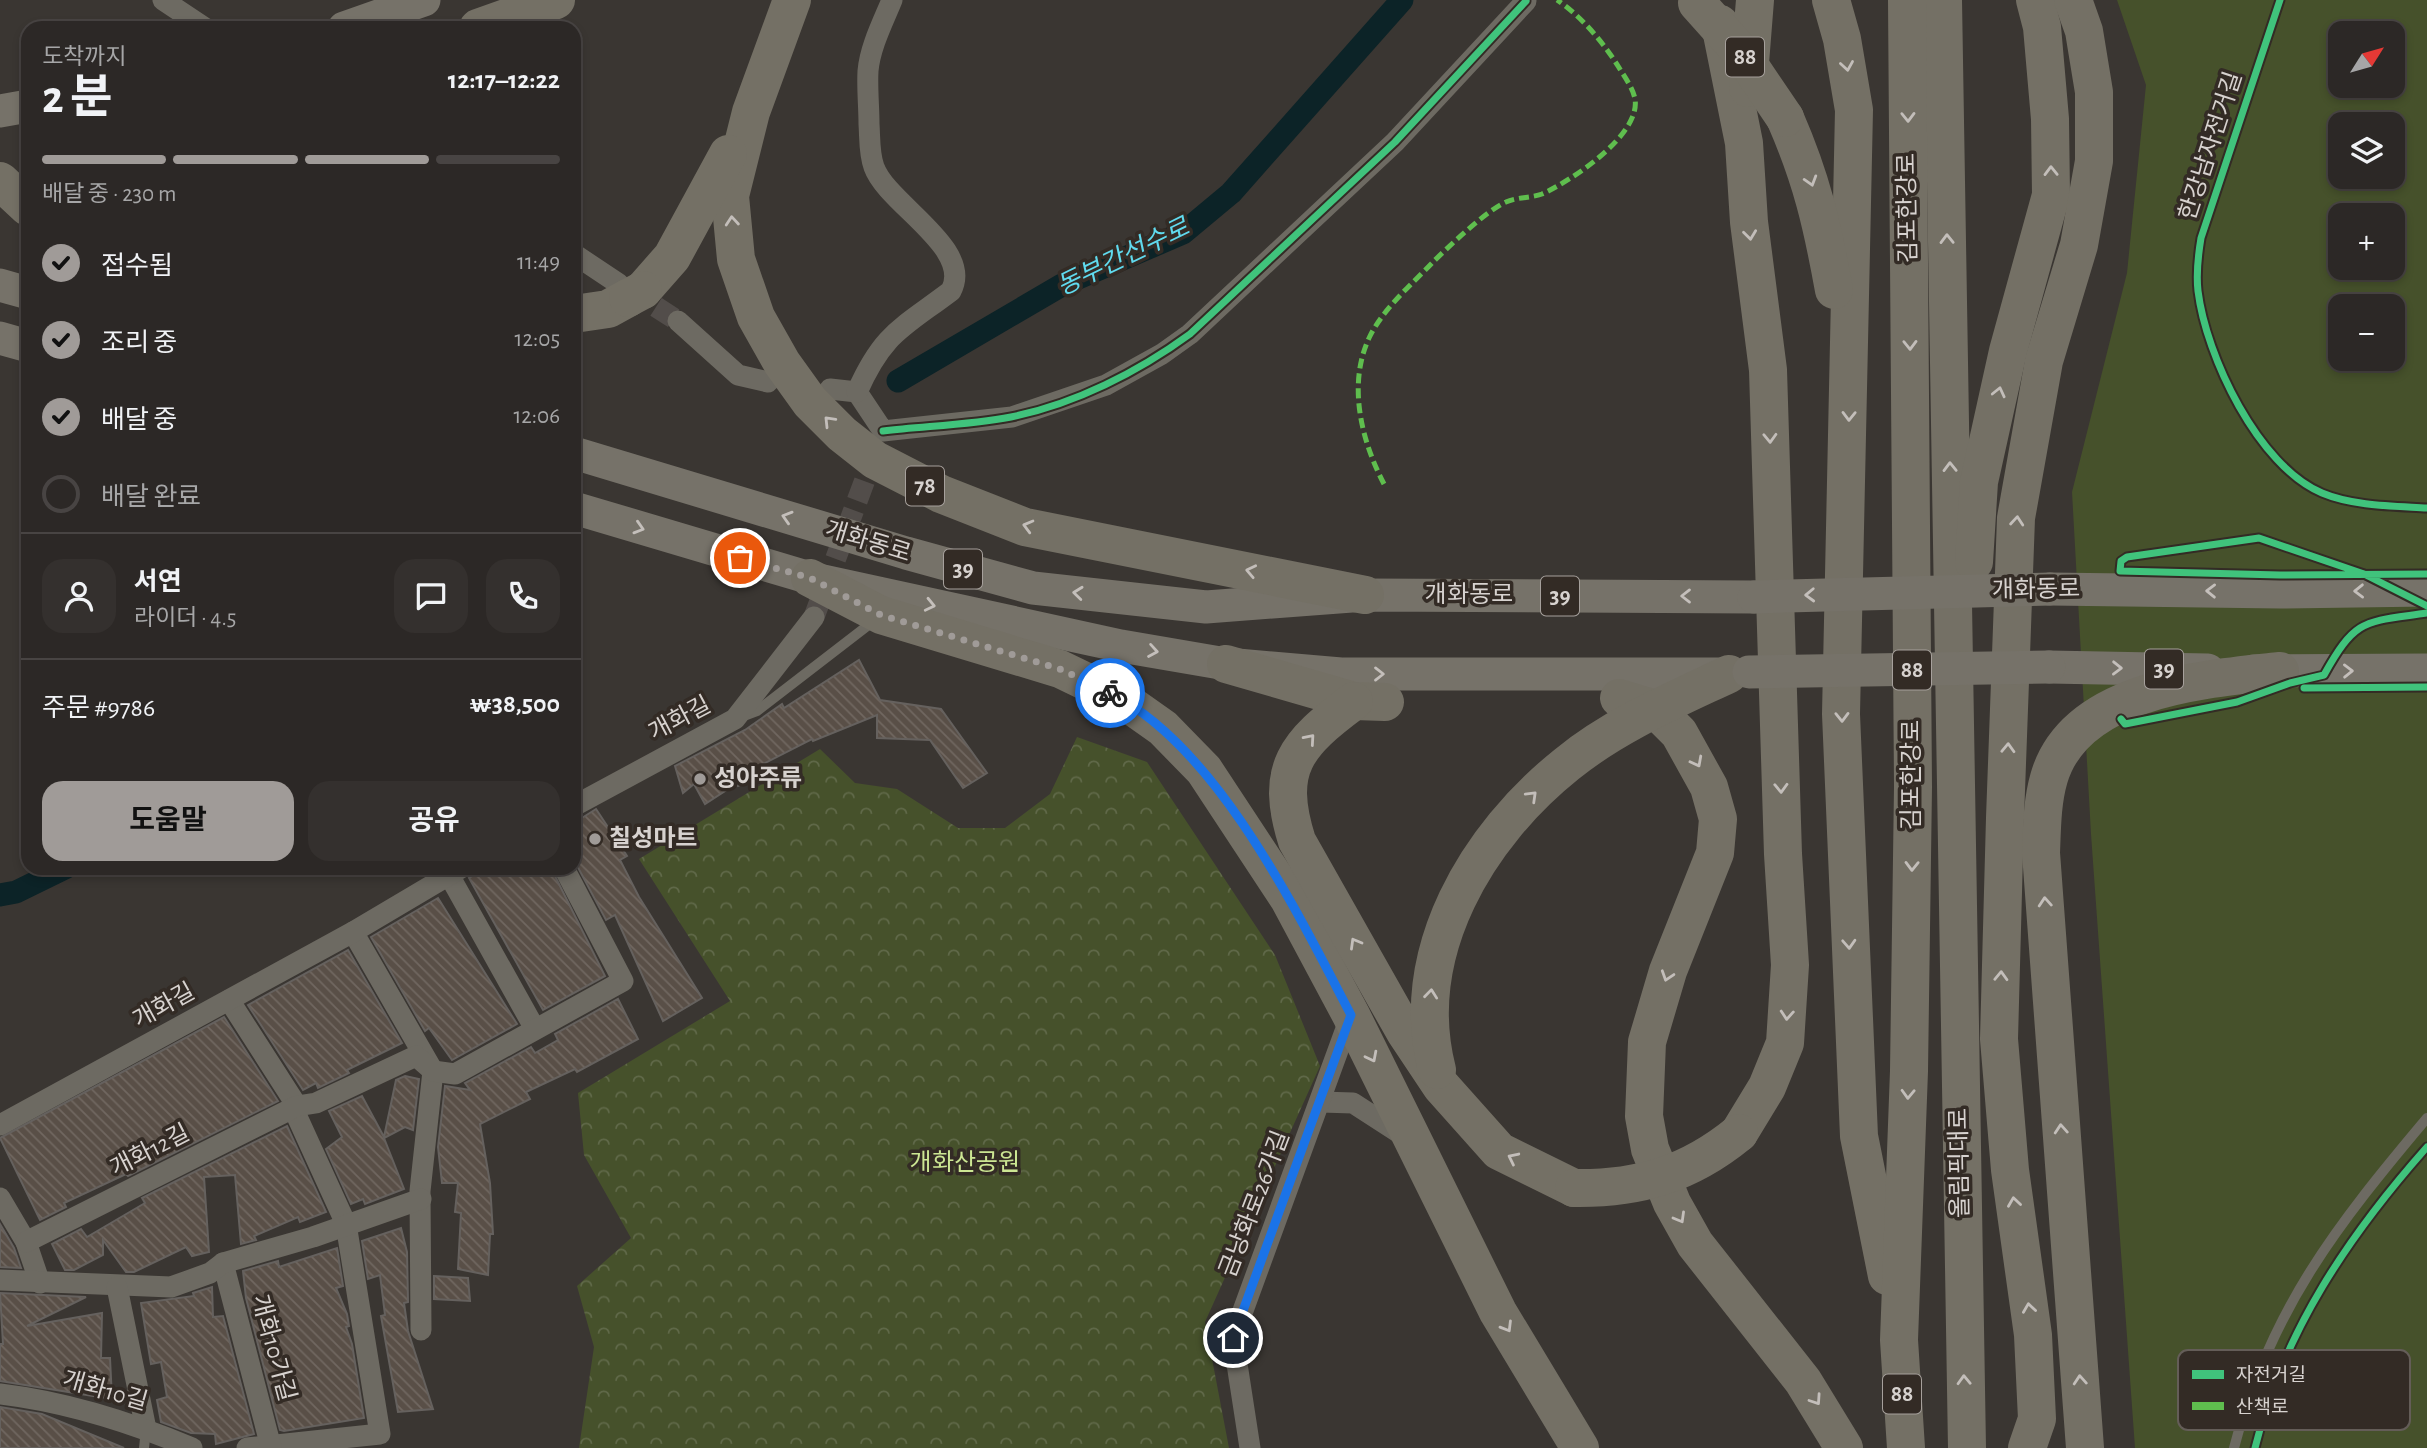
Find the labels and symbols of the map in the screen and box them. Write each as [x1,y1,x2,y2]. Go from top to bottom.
north arrow [2328,21,2404,98]
road number: 88 [1726,38,1764,76]
one-way arrow [1839,60,1854,72]
street label: 한강남자전거길 [2175,68,2246,223]
one-way arrow [1900,112,1916,123]
street label: 김포한강로 [1894,153,1921,263]
one-way arrow [2043,165,2059,176]
one-way arrow [1802,175,1817,187]
water label: 동부간선수로 [1052,212,1194,300]
one-way arrow [725,215,740,226]
one-way arrow [1743,229,1758,241]
one-way arrow [1939,234,1954,245]
one-way arrow [1902,340,1918,350]
one-way arrow [1991,386,2005,398]
one-way arrow [1841,410,1856,421]
one-way arrow [824,416,837,429]
one-way arrow [1762,433,1777,444]
one-way arrow [1942,461,1958,472]
road number: 78 [906,466,944,506]
one-way arrow [781,511,793,526]
one-way arrow [2009,515,2024,526]
street label: 개화동로 [822,517,914,566]
one-way arrow [633,519,645,534]
one-way arrow [1022,520,1034,535]
pin [710,528,770,588]
road number: 39 [944,550,982,589]
one-way arrow [1245,565,1257,580]
road number: 39 [1541,576,1579,616]
street label: 개화동로 [1992,576,2080,603]
street label: 개화동로 [1425,582,1513,607]
one-way arrow [2206,583,2217,598]
one-way arrow [2353,583,2364,599]
one-way arrow [1072,585,1084,600]
one-way arrow [1680,588,1691,604]
one-way arrow [1804,588,1815,603]
one-way arrow [924,596,936,611]
one-way arrow [1147,643,1159,658]
road number: 88 [1893,650,1931,690]
road number: 39 [2145,650,2183,688]
courier [1075,658,1145,728]
one-way arrow [2112,660,2123,676]
one-way arrow [2344,663,2354,679]
one-way arrow [1374,666,1385,682]
street label: 개화길 [645,692,715,745]
one-way arrow [1834,712,1850,722]
street label: 김포한강로 [1899,720,1924,830]
one-way arrow [1302,734,1314,747]
one-way arrow [2000,743,2015,754]
one-way arrow [1688,755,1702,767]
place label: 성아주류 [714,765,802,791]
marker: 성아주류 [692,771,708,787]
one-way arrow [1773,783,1788,794]
one-way arrow [1524,792,1537,805]
place label: 칠성마트 [609,825,697,851]
marker: 칠성마트 [587,831,603,847]
one-way arrow [1904,861,1920,872]
one-way arrow [2038,896,2053,907]
one-way arrow [1350,938,1363,951]
one-way arrow [1842,939,1857,950]
one-way arrow [1661,969,1675,982]
one-way arrow [1993,970,2009,980]
street label: 개화길 [129,979,199,1033]
one-way arrow [1423,988,1438,999]
one-way arrow [1780,1010,1795,1021]
one-way arrow [1363,1050,1377,1063]
one-way arrow [1901,1088,1916,1099]
street label: 올림픽대로 [1946,1108,1973,1218]
street label: 개화12길 [106,1120,194,1181]
one-way arrow [2054,1123,2069,1134]
street label: 금낭화로26가길 [1215,1127,1294,1281]
park label: 개화산공원 [910,1150,1020,1175]
one-way arrow [1508,1153,1520,1167]
one-way arrow [2007,1197,2022,1208]
one-way arrow [1672,1211,1685,1223]
street label: 개화10가길 [247,1292,300,1404]
one-way arrow [2022,1303,2037,1314]
pin [1203,1308,1263,1368]
one-way arrow [1498,1319,1511,1332]
legend [2178,1350,2410,1430]
text: 자전거길 [2236,1365,2306,1385]
street label: 개화10길 [60,1366,150,1415]
road number: 88 [1883,1374,1921,1414]
one-way arrow [1957,1374,1972,1385]
one-way arrow [2073,1374,2088,1385]
one-way arrow [1808,1392,1820,1405]
text: 산책로 [2236,1397,2288,1417]

